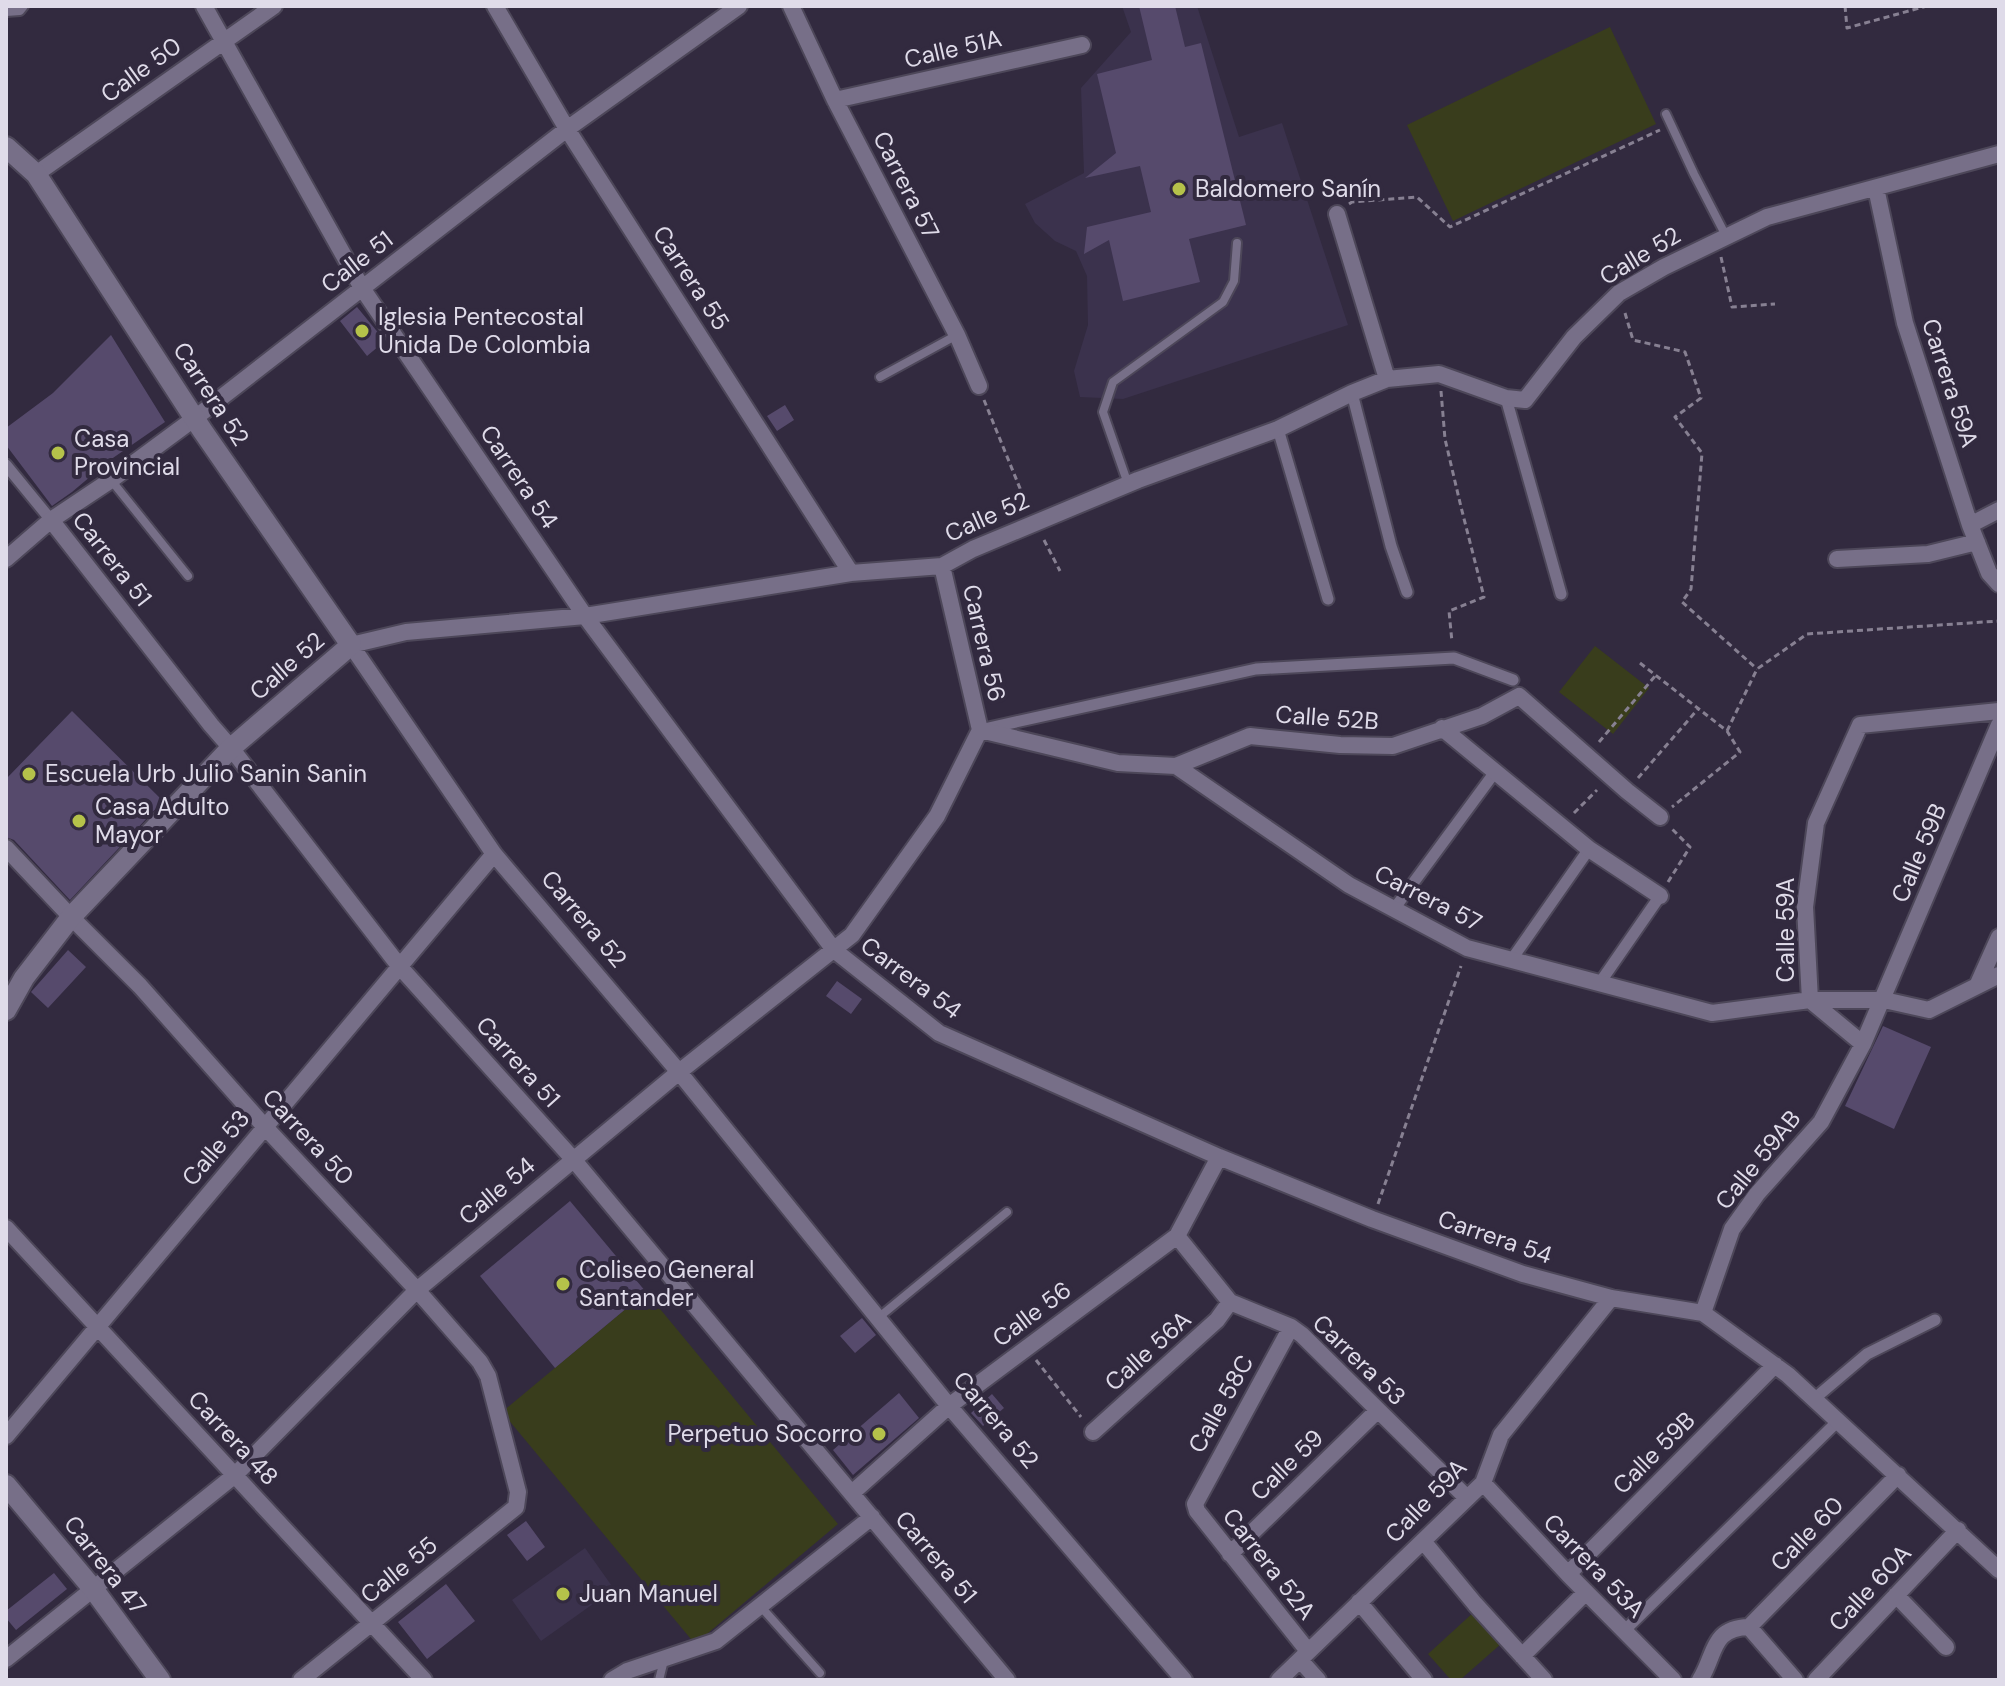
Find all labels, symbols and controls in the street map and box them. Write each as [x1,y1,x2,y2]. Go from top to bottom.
street label: Calle 51A [901,22,1005,75]
street label: Calle 50 [94,30,187,109]
street label: Carrera 57 [866,126,947,244]
place label: Baldomero Sanín [1195,173,1381,204]
marker: Baldomero Sanín [1170,180,1188,198]
street label: Carrera 55 [646,219,737,336]
street label: Calle 52 [1594,219,1686,292]
street label: Calle 51 [314,224,399,299]
place label: Iglesia Pentecostal Unida De Colombia [378,301,591,360]
street label: Carrera 59A [1915,315,1986,451]
marker: Iglesia Pentecostal Unida De Colombia [353,322,371,340]
street label: Carrera 52 [166,336,256,451]
street label: Carrera 54 [473,419,565,535]
place label: Casa Provincial [74,423,180,482]
marker: Casa Provincial [49,444,67,462]
street label: Calle 52 [940,484,1034,549]
street label: Carrera 51 [66,505,159,612]
street label: Carrera 56 [956,581,1013,704]
street label: Calle 52 [243,625,330,707]
street label: Calle 52B [1274,698,1380,737]
place label: Escuela Urb Julio Sanin Sanin [45,758,367,789]
marker: Escuela Urb Julio Sanin Sanin [20,765,38,783]
place label: Casa Adulto Mayor [95,791,230,850]
street label: Calle 59B [1884,799,1953,907]
marker: Casa Adulto Mayor [70,812,88,830]
street label: Carrera 57 [1369,857,1487,938]
street label: Carrera 52 [535,864,634,974]
street label: Calle 59A [1770,878,1801,982]
street label: Carrera 54 [855,929,968,1026]
street label: Carrera 51 [469,1010,567,1114]
street label: Carrera 50 [256,1082,361,1191]
street label: Calle 53 [175,1103,256,1192]
street label: Calle 59AB [1708,1104,1807,1216]
street label: Calle 54 [452,1150,541,1231]
street label: Carrera 54 [1434,1203,1556,1271]
place label: Coliseo General Santander [579,1254,754,1313]
street label: Calle 56 [986,1274,1077,1353]
marker: Coliseo General Santander [554,1275,572,1293]
street label: Calle 56A [1098,1304,1197,1398]
street label: Carrera 53 [1306,1307,1413,1412]
street label: Calle 58C [1181,1349,1260,1458]
street label: Carrera 52 [947,1365,1046,1475]
street label: Carrera 48 [182,1384,285,1492]
street label: Calle 59B [1606,1405,1702,1501]
place label: Perpetuo Socorro [668,1418,863,1449]
street label: Calle 59 [1244,1422,1330,1507]
marker: Perpetuo Socorro [870,1425,888,1443]
street label: Calle 59A [1378,1452,1473,1549]
street label: Calle 60 [1763,1490,1850,1578]
street label: Carrera 52A [1216,1502,1323,1626]
street label: Carrera 51 [889,1504,984,1609]
street label: Carrera 53A [1537,1507,1652,1624]
street label: Carrera 47 [57,1509,154,1620]
street label: Calle 55 [354,1529,444,1610]
street label: Calle 60A [1822,1538,1918,1638]
place label: Juan Manuel [579,1578,718,1609]
marker: Juan Manuel [554,1585,572,1603]

